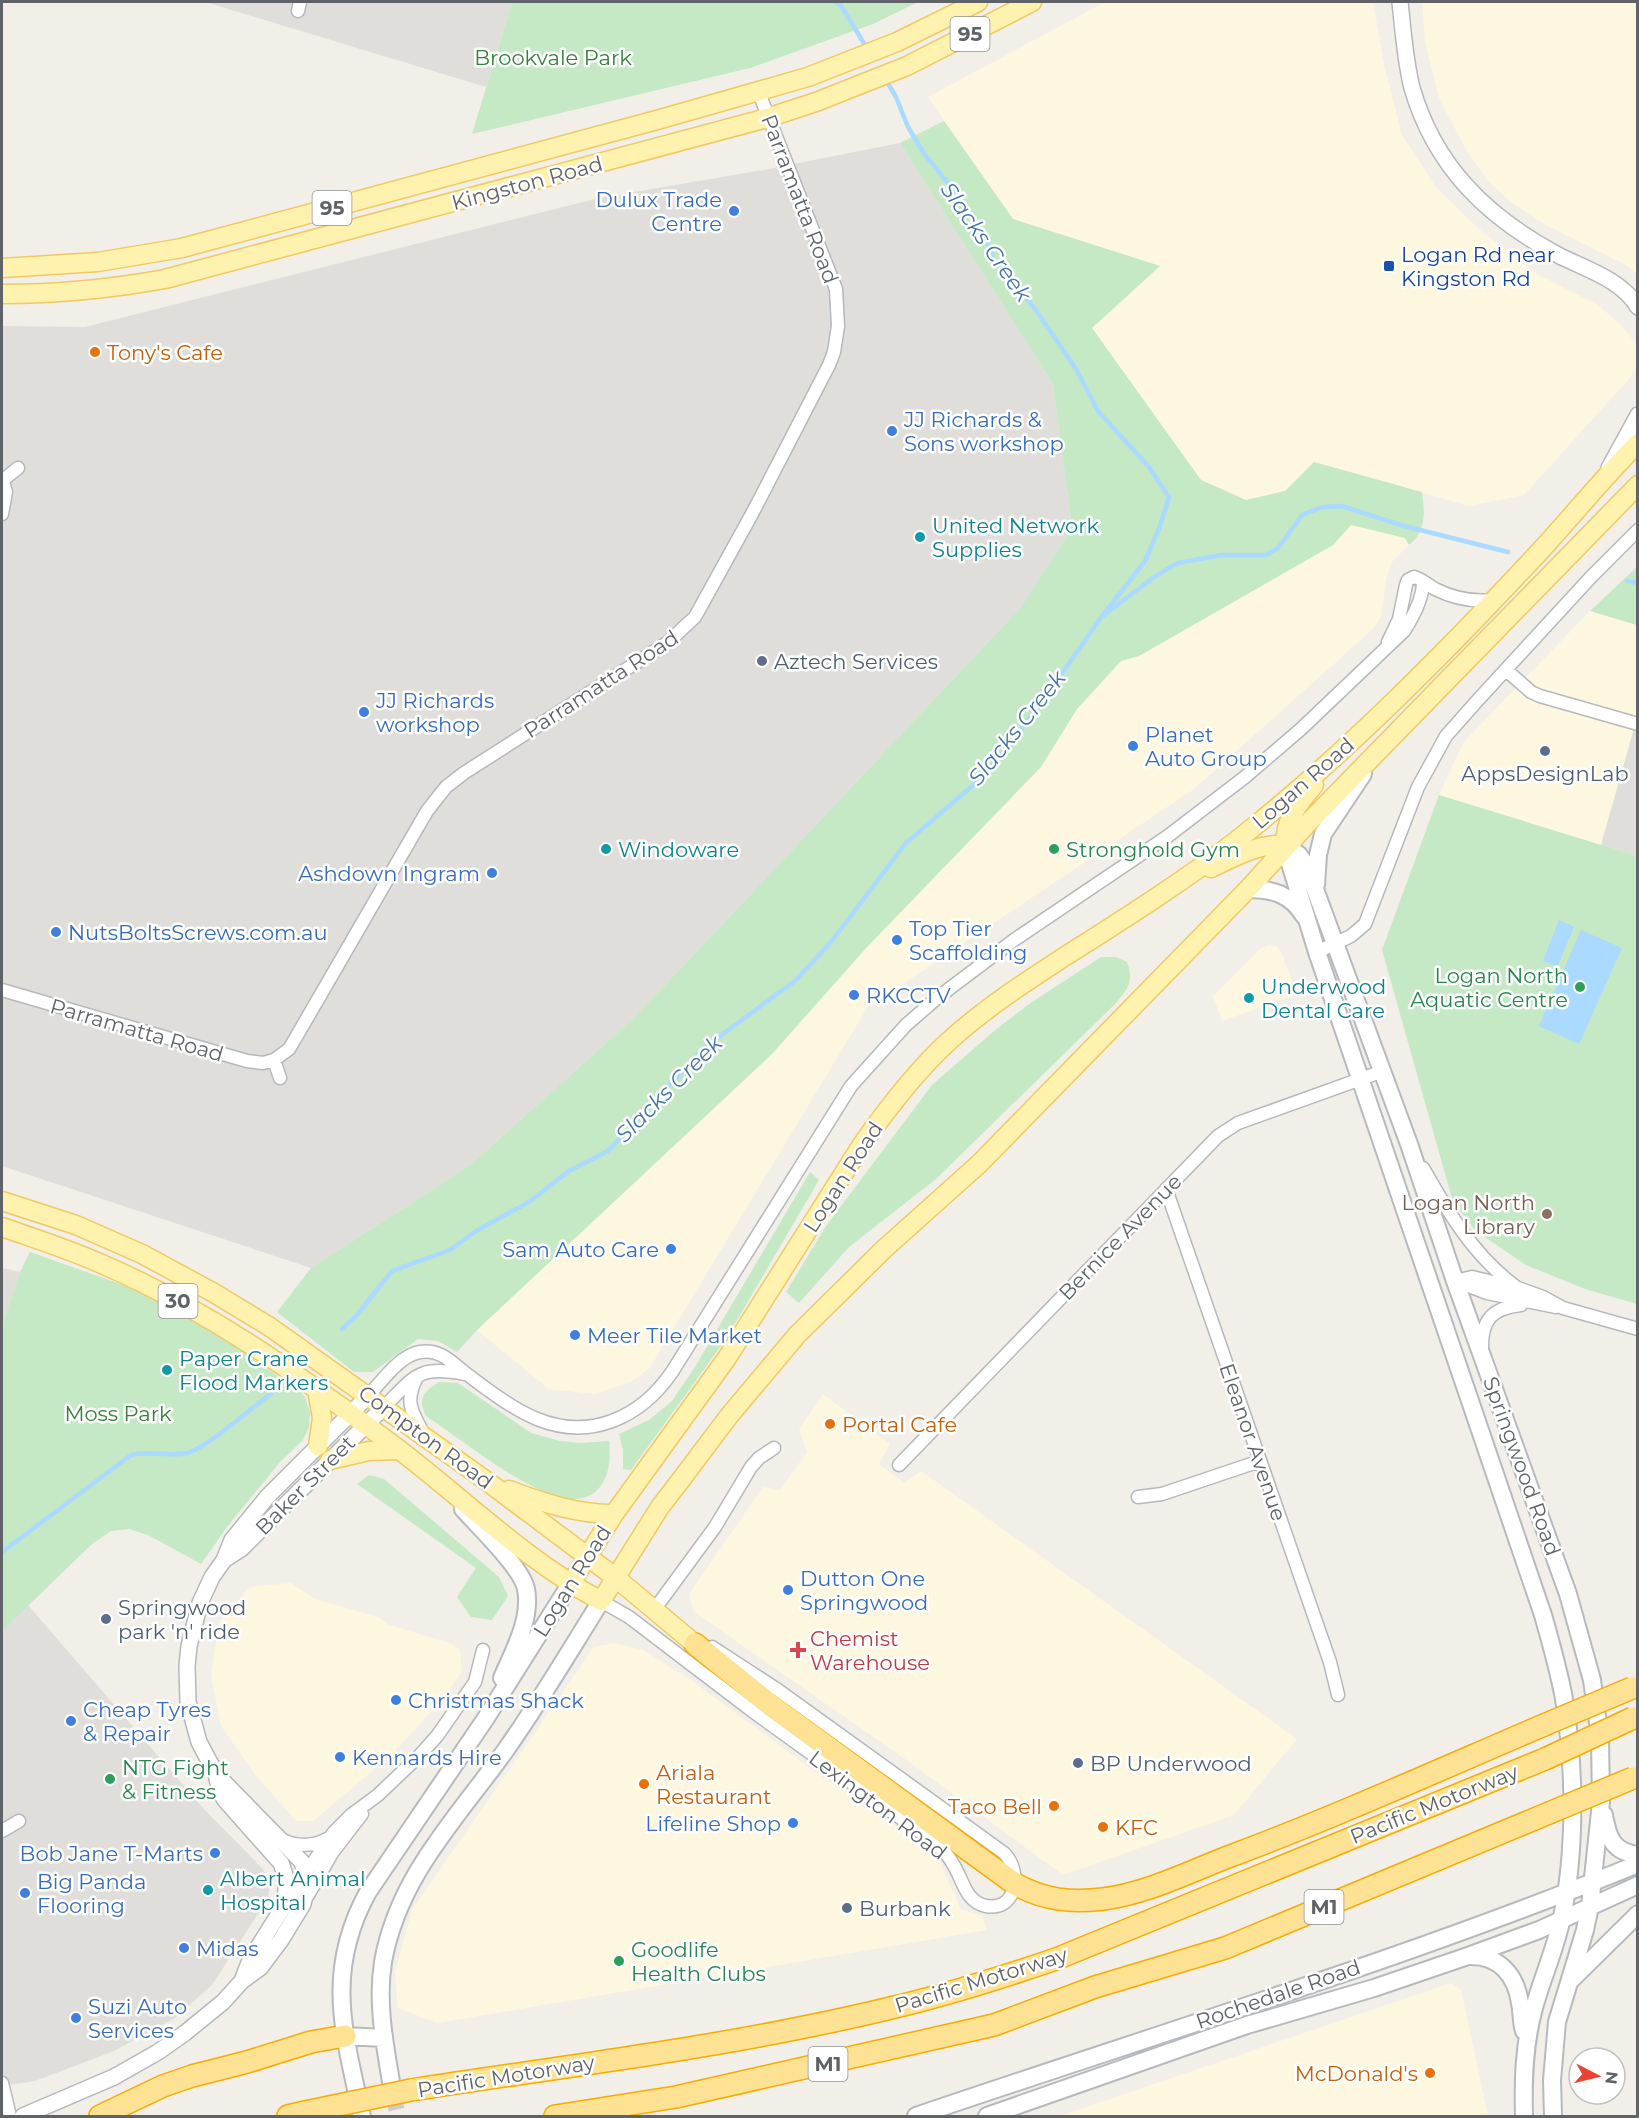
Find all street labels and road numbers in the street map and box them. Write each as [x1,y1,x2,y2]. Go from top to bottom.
road number: 95 [950,17,990,51]
street label: Parramatta Road [756,111,844,287]
street label: Kingston Road [449,151,605,215]
road number: 95 [312,191,352,225]
street label: Parramatta Road [519,625,683,743]
street label: Logan Road [1247,732,1359,834]
street label: Parramatta Road [47,993,227,1067]
street label: Logan Road [798,1117,888,1237]
street label: Bernice Avenue [1053,1169,1187,1305]
road number: 30 [158,1284,198,1318]
street label: Eleanor Avenue [1214,1360,1292,1524]
street label: Springwood Road [1478,1373,1566,1559]
street label: Compton Road [354,1380,498,1494]
street label: Baker Street [250,1430,360,1540]
street label: Logan Road [528,1521,616,1641]
street label: Lexington Road [804,1745,952,1865]
street label: Pacific Motorway [1346,1759,1522,1849]
road number: M1 [1304,1890,1344,1924]
street label: Pacific Motorway [892,1942,1071,2018]
street label: Rochedale Road [1192,1954,1364,2034]
road number: M1 [808,2047,848,2081]
street label: Pacific Motorway [416,2050,597,2102]

